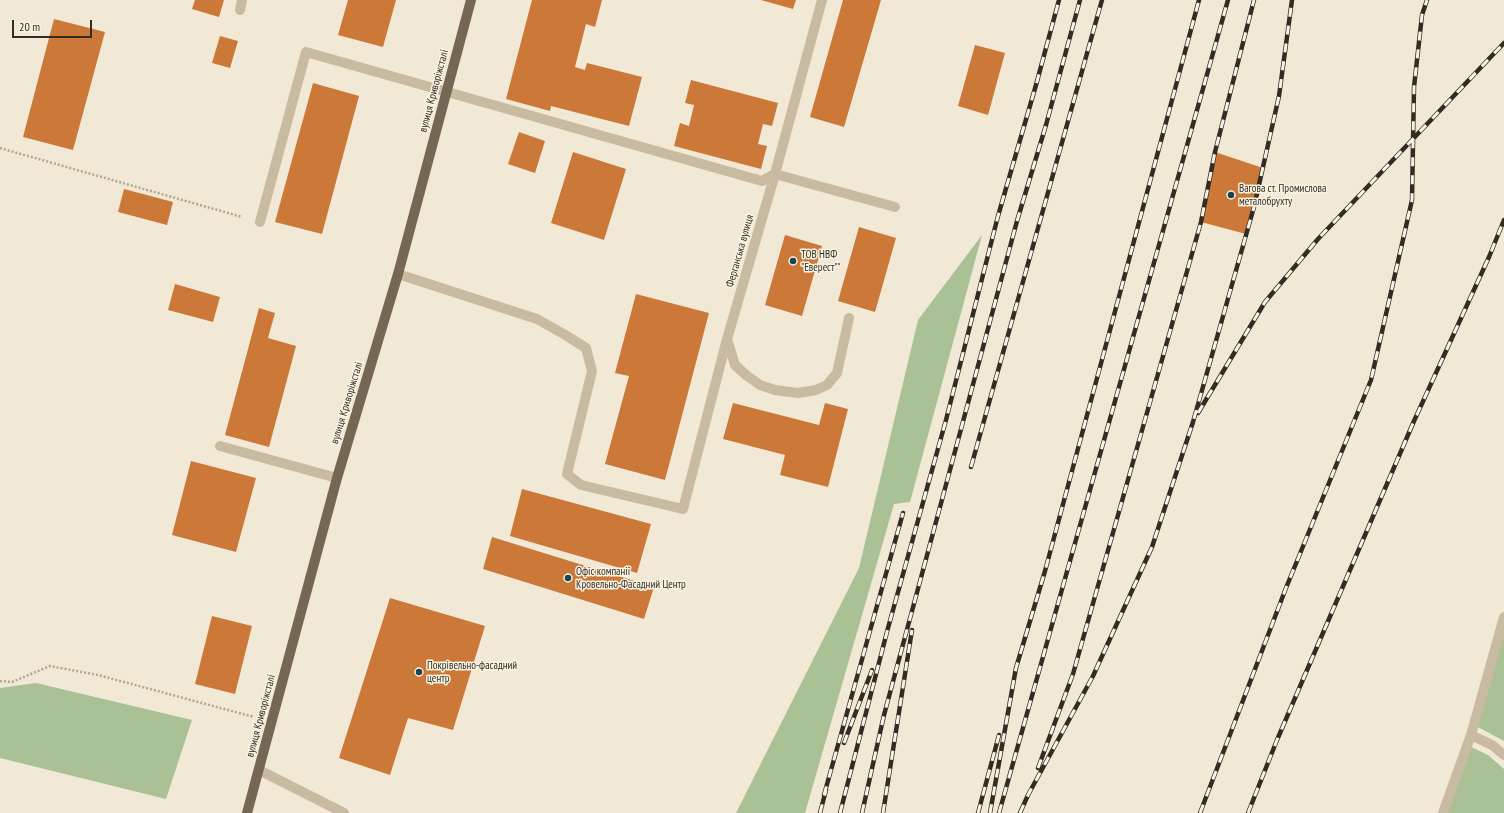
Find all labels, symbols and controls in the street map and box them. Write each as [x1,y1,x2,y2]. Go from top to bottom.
scale bar [14,12,94,38]
text: 20 m [19,19,40,34]
street label: вулиця Криворіжсталі [417,48,451,134]
place label: Вагова ст. Промислова металобрухту [1239,182,1326,208]
marker: Вагова ст. Промислова металобрухту [1226,190,1236,200]
street label: Ферганська вулиця [723,213,757,289]
place label: ТОВ НВФ "Еверест"" [801,248,841,274]
marker: ТОВ НВФ "Еверест"" [788,256,798,266]
street label: вулиця Криворіжсталі [328,360,366,446]
place label: Офіс компанії Кровельно-Фасадний Центр [576,565,686,591]
marker: Офіс компанії Кровельно-Фасадний Центр [563,573,573,583]
place label: Покрівельно-фасадний центр [427,659,517,685]
marker: Покрівельно-фасадний центр [414,667,424,677]
street label: вулиця Криворіжсталі [244,673,278,759]

